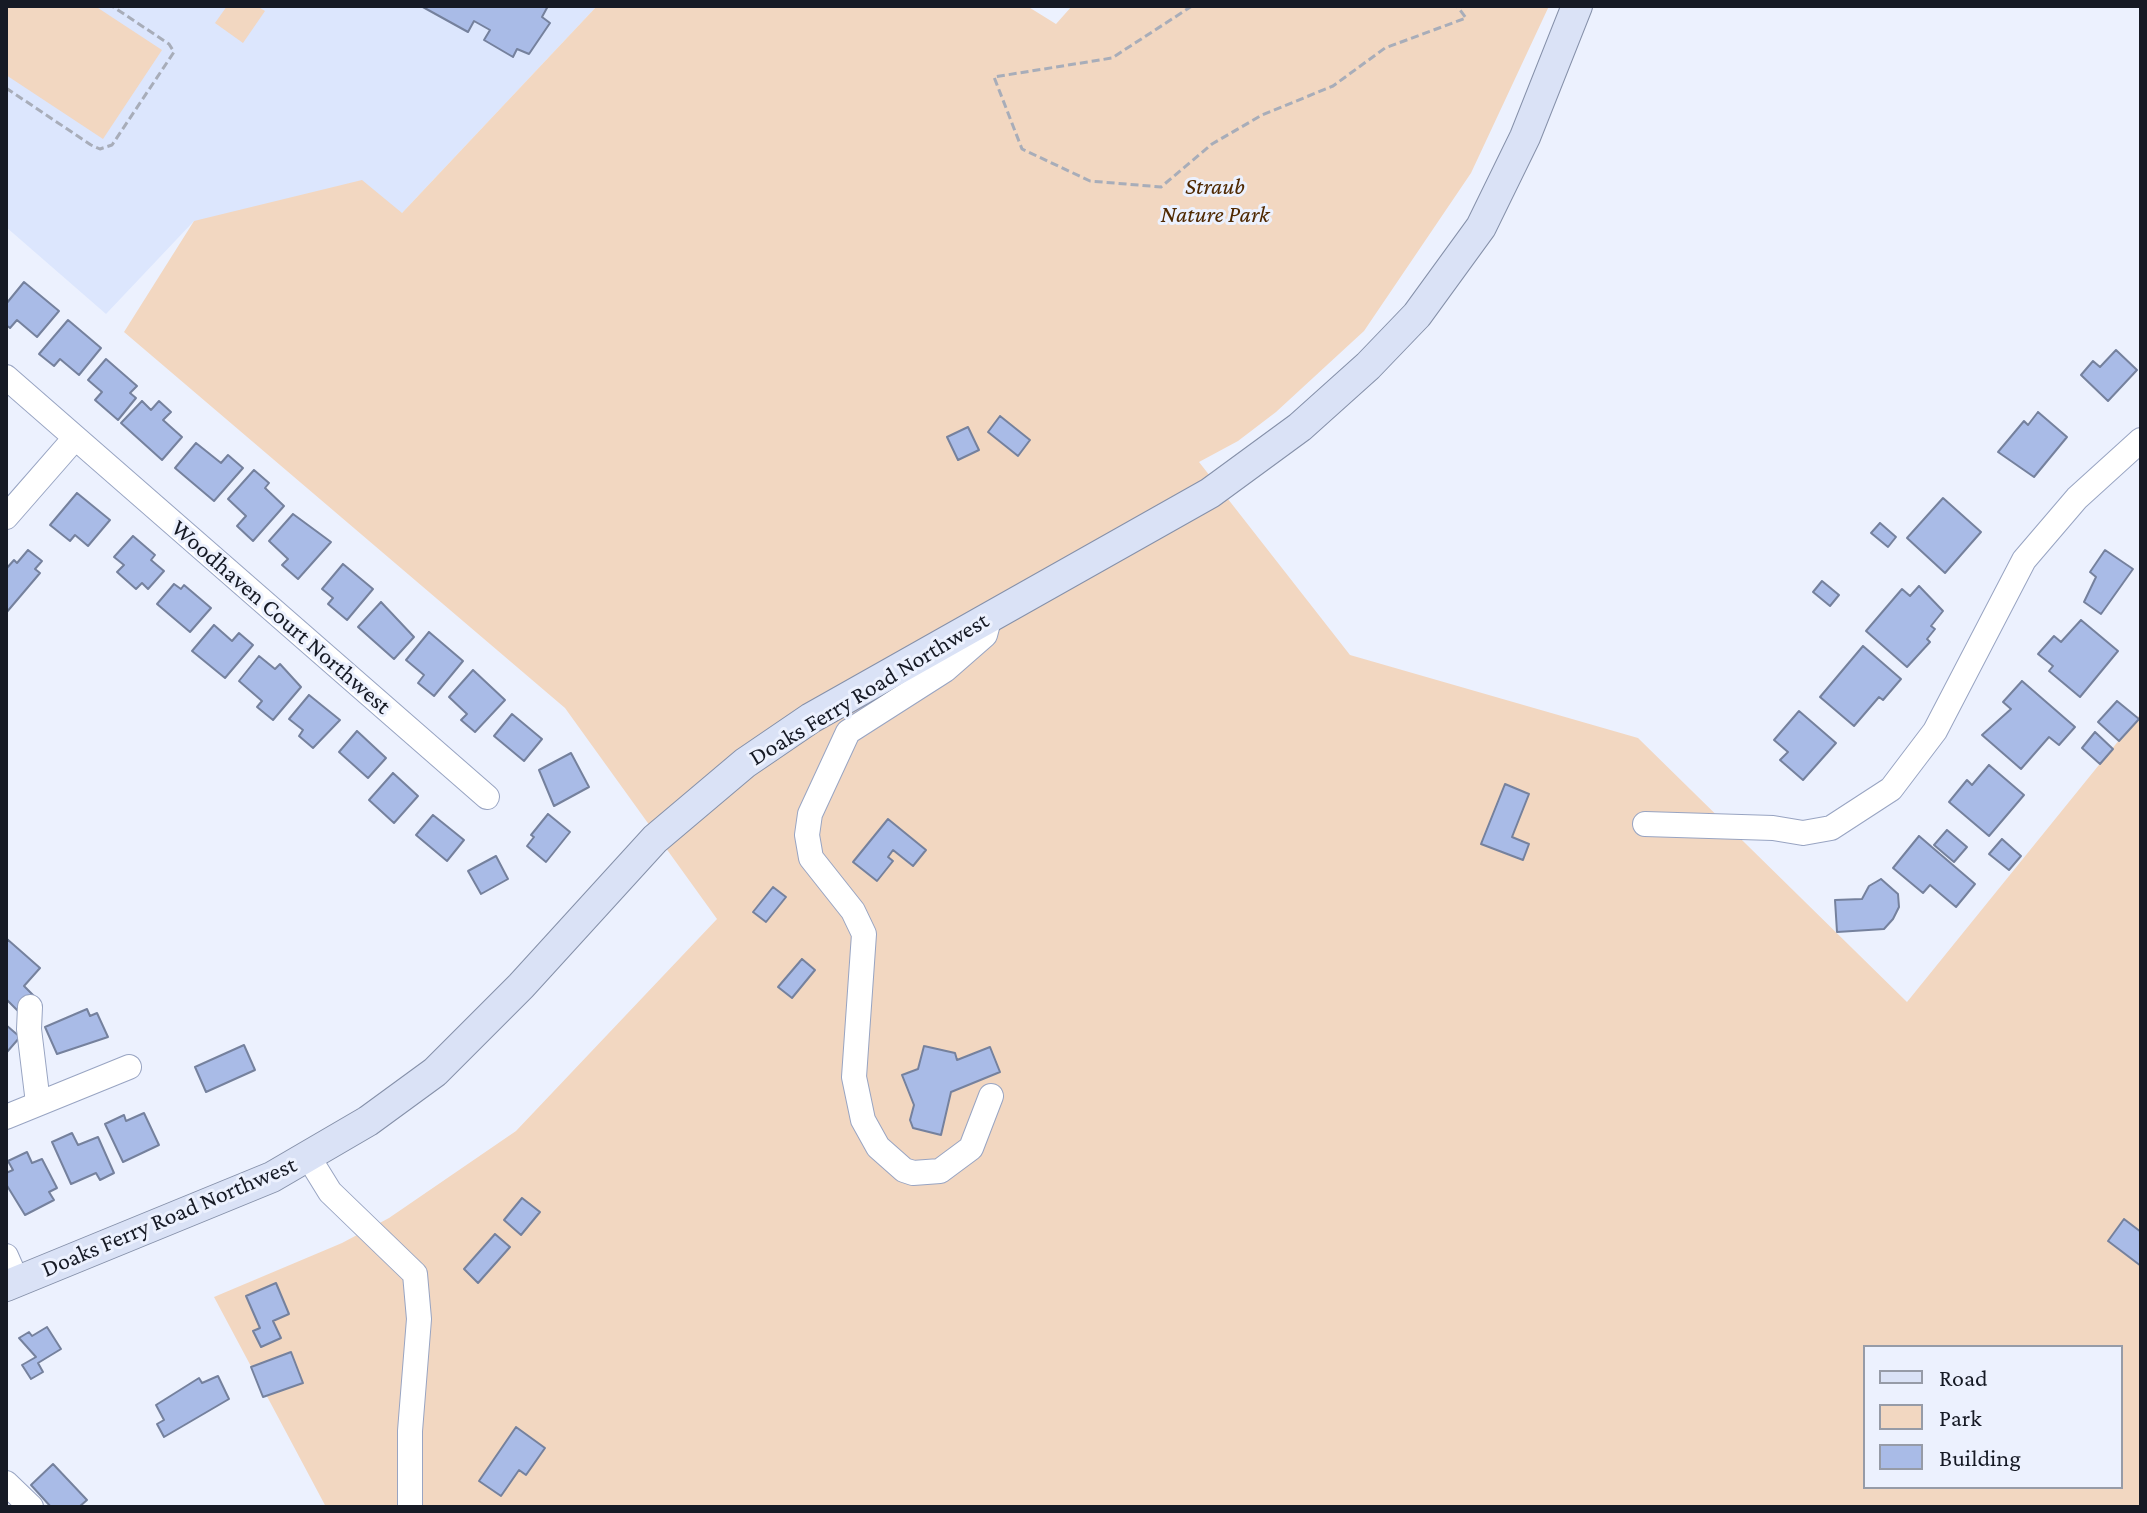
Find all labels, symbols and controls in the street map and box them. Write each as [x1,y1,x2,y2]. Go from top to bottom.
park label: Straub Nature Park [1160,173,1270,229]
street label: Woodhaven Court Northwest [165,514,397,720]
street label: Doaks Ferry Road Northwest [744,606,994,772]
street label: Doaks Ferry Road Northwest [37,1150,301,1284]
legend [1863,1345,2123,1489]
text: Road [1939,1364,1988,1391]
text: Park [1939,1404,1982,1431]
text: Building [1939,1444,2021,1471]

